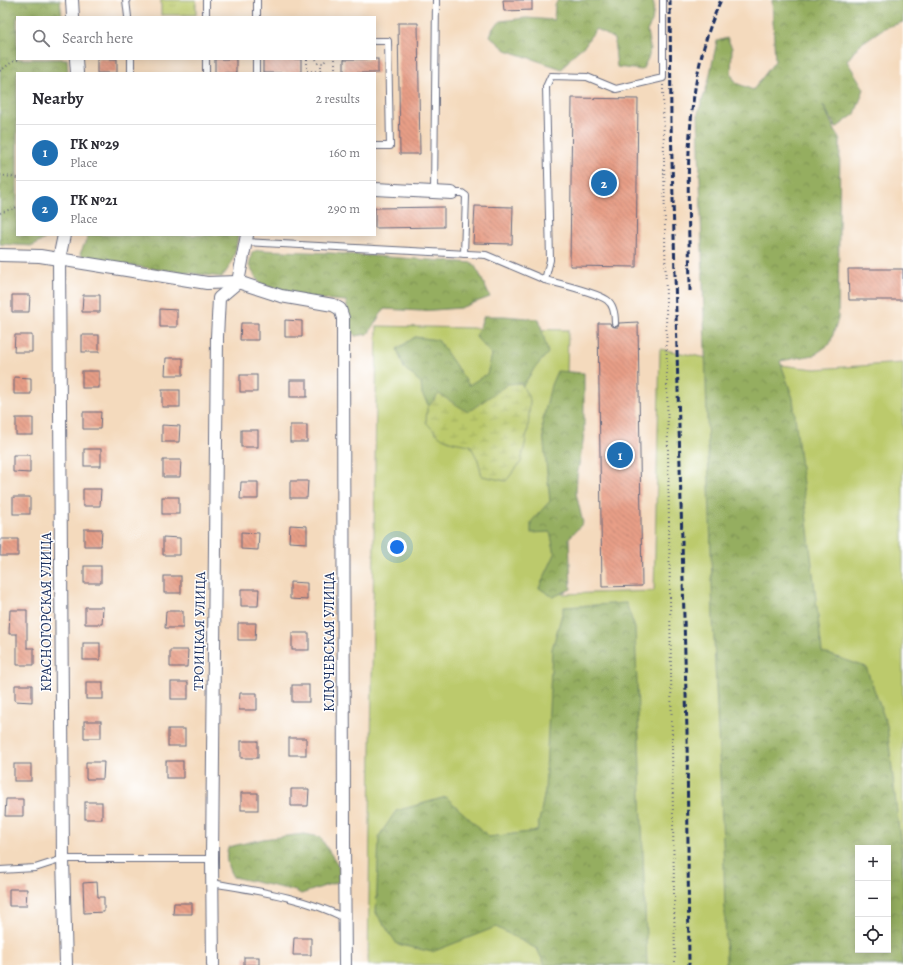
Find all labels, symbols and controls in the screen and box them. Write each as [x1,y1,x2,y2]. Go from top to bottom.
search box [16,16,376,60]
icon: search [30,27,52,49]
text: Search here [62,28,133,48]
text: Nearby [32,87,83,110]
text: 2 results [316,90,360,107]
text: ГК №29 [70,134,119,154]
text: 1 [43,144,47,161]
text: 160 m [329,144,360,161]
text: Place [70,154,98,171]
pin: 2 [591,168,617,198]
text: ГК №21 [70,190,118,210]
text: 2 [42,200,48,217]
text: 290 m [328,200,360,217]
text: Place [70,210,98,227]
pin: 1 [607,440,633,470]
street label: КРАСНОГОРСКАЯ УЛИЦА [37,531,56,692]
your location [387,537,407,557]
street label: ТРОИЦКАЯ УЛИЦА [189,570,210,691]
street label: КЛЮЧЕВСКАЯ УЛИЦА [320,571,339,712]
map controls [855,845,891,953]
button: + [855,845,891,881]
button: − [855,881,891,917]
button: locate [855,917,891,953]

